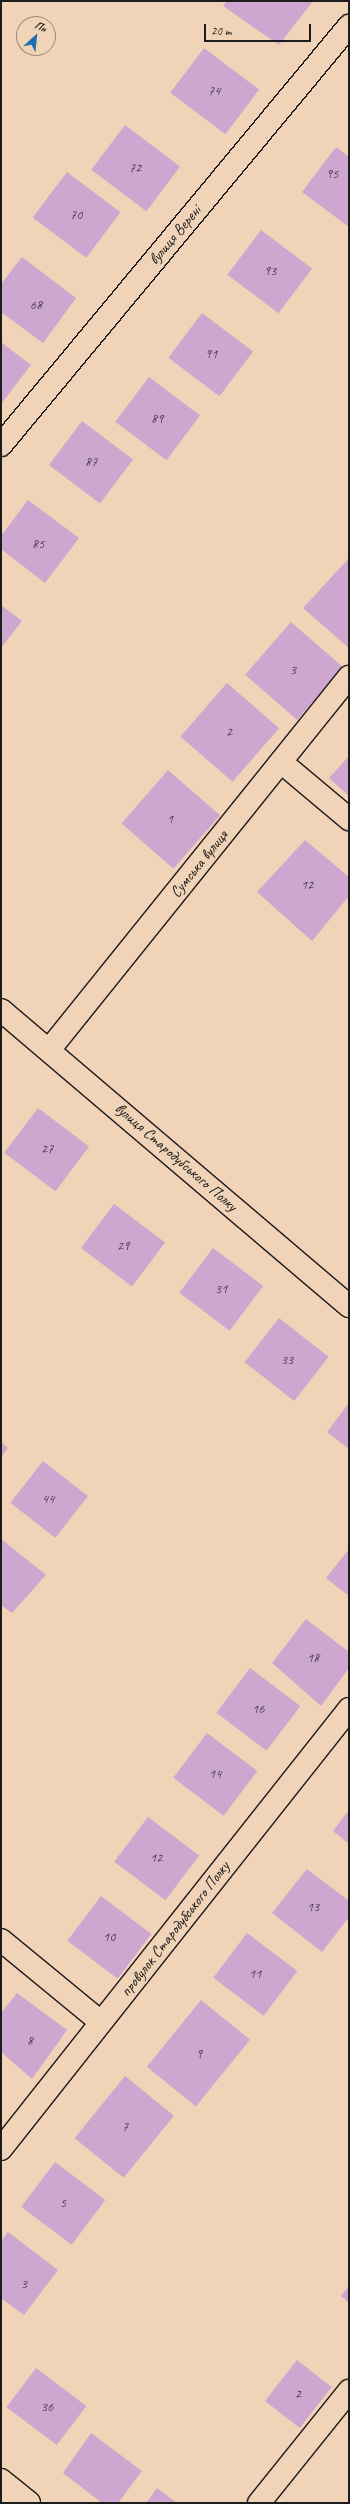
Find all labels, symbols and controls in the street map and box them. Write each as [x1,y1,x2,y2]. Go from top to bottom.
north arrow [16,16,56,56]
scale bar [206,16,313,42]
text: Пн [33,17,49,35]
text: 20 m [211,23,231,39]
house number: 74 [208,83,220,99]
house number: 72 [129,160,141,176]
house number: 95 [326,166,338,182]
street label: вулиця Верені [145,201,205,269]
house number: 70 [70,207,82,223]
house number: 93 [264,263,276,279]
house number: 68 [30,297,42,313]
house number: 91 [205,346,217,362]
house number: 89 [151,411,163,427]
house number: 87 [85,454,97,470]
house number: 85 [32,536,44,552]
house number: 3 [290,662,296,678]
house number: 2 [226,724,232,740]
house number: 1 [167,811,173,827]
street label: Сумська вулиця [166,826,232,902]
house number: 12 [301,877,313,893]
street label: вулиця Стародубського Полку [111,1098,241,1216]
house number: 27 [41,1141,53,1157]
house number: 29 [117,1238,129,1254]
house number: 31 [215,1281,227,1297]
house number: 33 [281,1352,293,1368]
house number: 44 [42,1491,54,1507]
house number: 18 [307,1650,319,1666]
house number: 16 [252,1701,264,1717]
house number: 14 [209,1766,221,1782]
house number: 12 [150,1850,162,1866]
street label: провулок Стародубського Полку [116,1857,234,2001]
house number: 13 [307,1899,319,1915]
house number: 10 [103,1929,115,1945]
house number: 11 [249,1966,261,1982]
house number: 8 [27,2033,33,2049]
house number: 9 [196,2046,202,2062]
house number: 7 [122,2119,128,2135]
house number: 5 [60,2195,66,2211]
house number: 3 [21,2276,27,2292]
house number: 2 [295,2386,301,2402]
house number: 36 [41,2399,53,2415]

